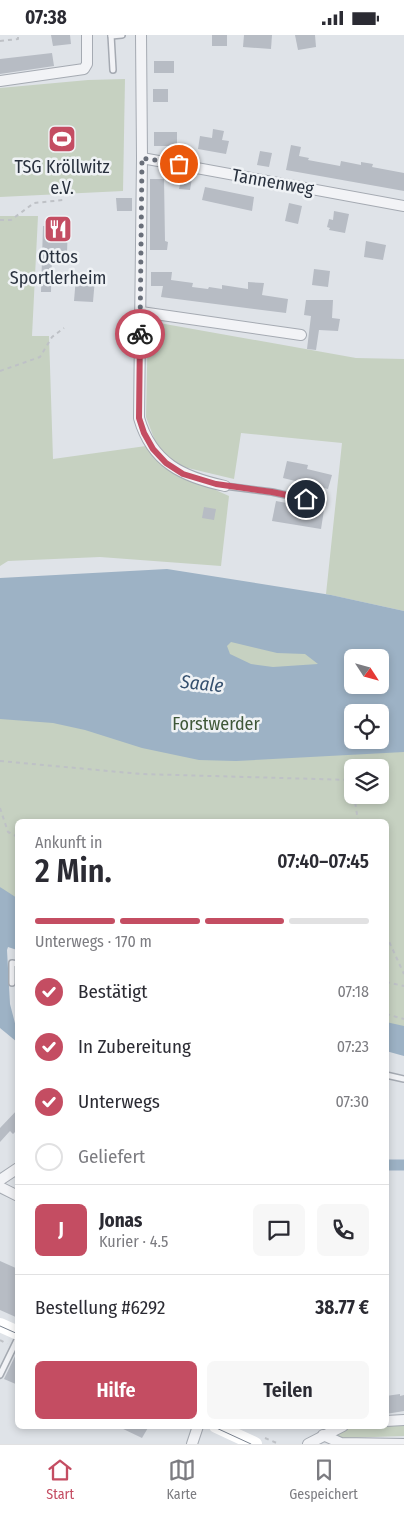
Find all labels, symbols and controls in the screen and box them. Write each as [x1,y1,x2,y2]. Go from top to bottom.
text: 07:38 [25,6,67,29]
sports icon: TSG Kröllwitz e.V. [47,124,77,154]
pin [158,143,200,185]
icon: bag [165,150,193,178]
place label: TSG Kröllwitz e.V. [14,156,110,199]
street label: Tannenweg [230,164,316,200]
restaurant icon: Ottos Sportlerheim [43,214,73,244]
place label: Ottos Sportlerheim [10,246,106,289]
courier [115,309,165,359]
icon: bike [126,320,154,348]
pin [285,478,327,520]
icon: home [292,485,320,513]
north arrow [344,649,389,694]
map controls [344,649,389,804]
water label: Saale [178,670,224,697]
button: locate [344,704,389,749]
park label: Forstwerder [172,713,261,735]
button: layers [344,759,389,804]
text: Ankunft in [35,833,102,852]
text: 07:40–07:45 [277,850,369,873]
text: 2 Min. [35,852,112,890]
text: Unterwegs · 170 m [35,932,152,951]
icon: check [35,978,63,1006]
text: Bestätigt [78,980,147,1003]
text: 07:18 [337,982,369,1001]
icon: check [35,1033,63,1061]
text: In Zubereitung [78,1035,191,1058]
text: 07:23 [337,1037,369,1056]
icon: check [35,1088,63,1116]
text: Unterwegs [78,1090,160,1113]
text: 07:30 [335,1092,369,1111]
text: Geliefert [78,1145,145,1168]
button: chat [253,1204,305,1256]
button: phone [317,1204,369,1256]
text: Jonas [99,1209,142,1232]
text: J [58,1218,64,1241]
text: Kurier · 4.5 [99,1232,168,1251]
text: Bestellung #6292 [35,1296,165,1319]
text: 38.77 € [315,1296,369,1319]
button: Hilfe [35,1361,197,1419]
button: Teilen [207,1361,369,1419]
tab: Start [46,1456,74,1503]
tab: Karte [167,1456,197,1503]
tab: Gespeichert [289,1456,358,1503]

